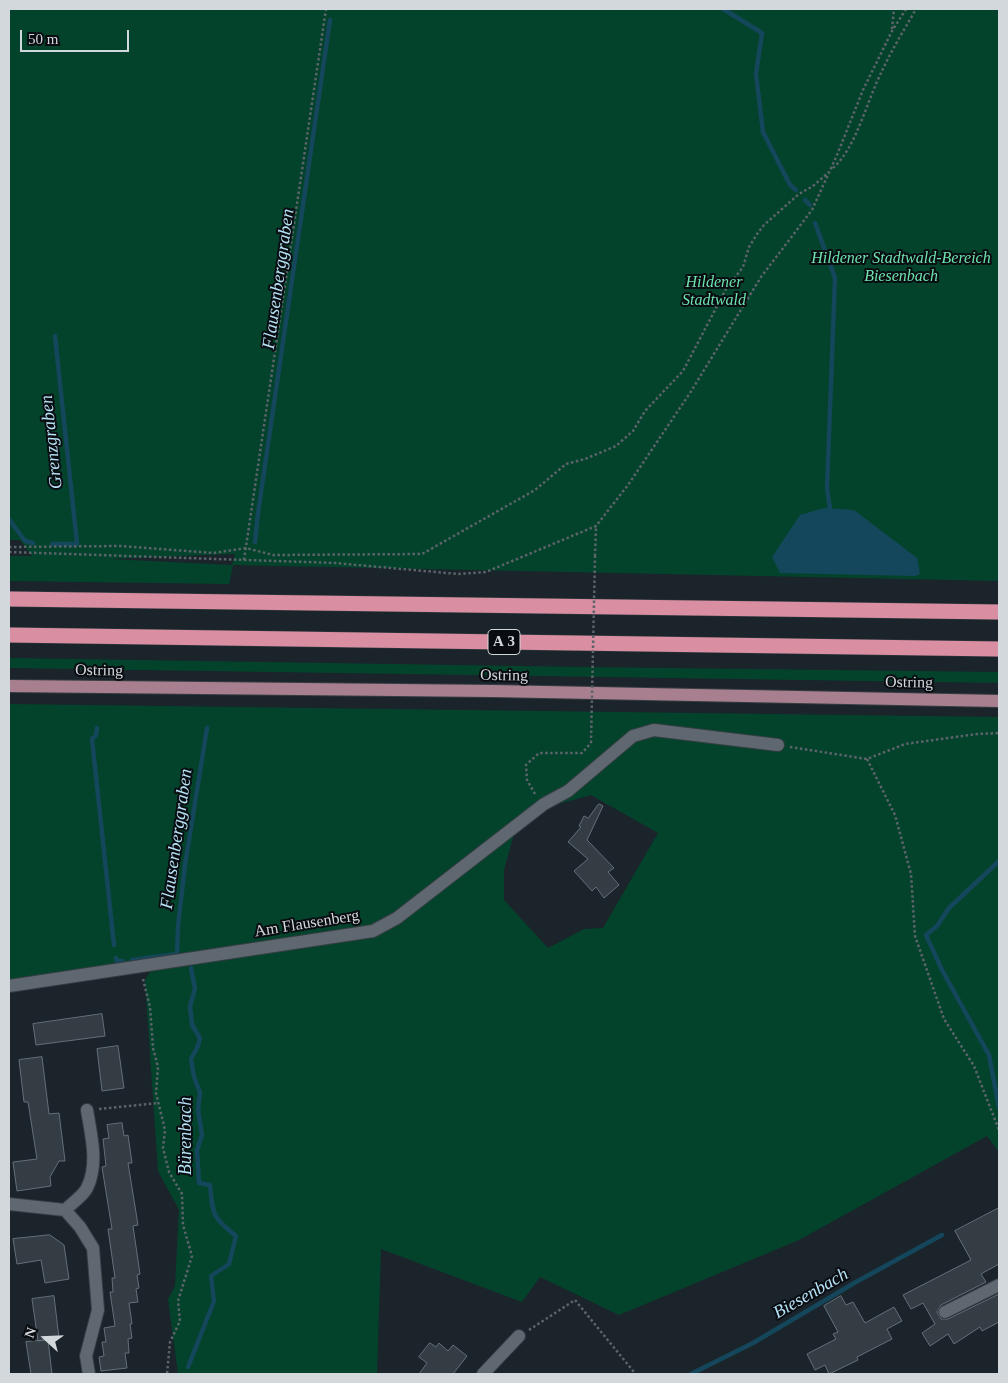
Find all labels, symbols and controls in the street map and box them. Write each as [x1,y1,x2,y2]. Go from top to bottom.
scale bar [22,20,131,52]
text: 50 m [28,31,58,47]
water label: Flausenberggraben [258,208,300,350]
park label: Hildener Stadtwald-Bereich Biesenbach [811,249,991,287]
park label: Hildener Stadtwald [682,273,746,311]
water label: Grenzgraben [36,394,68,490]
road number: A 3 [488,630,520,654]
street label: Ostring [75,661,123,681]
street label: Ostring [480,666,528,686]
street label: Ostring [885,673,933,693]
water label: Flausenberggraben [156,768,198,910]
street label: Am Flausenberg [253,906,361,942]
water label: Bürenbach [175,1097,197,1175]
water label: Biesenbach [770,1264,852,1324]
north arrow [20,1313,70,1363]
text: N [22,1325,39,1340]

